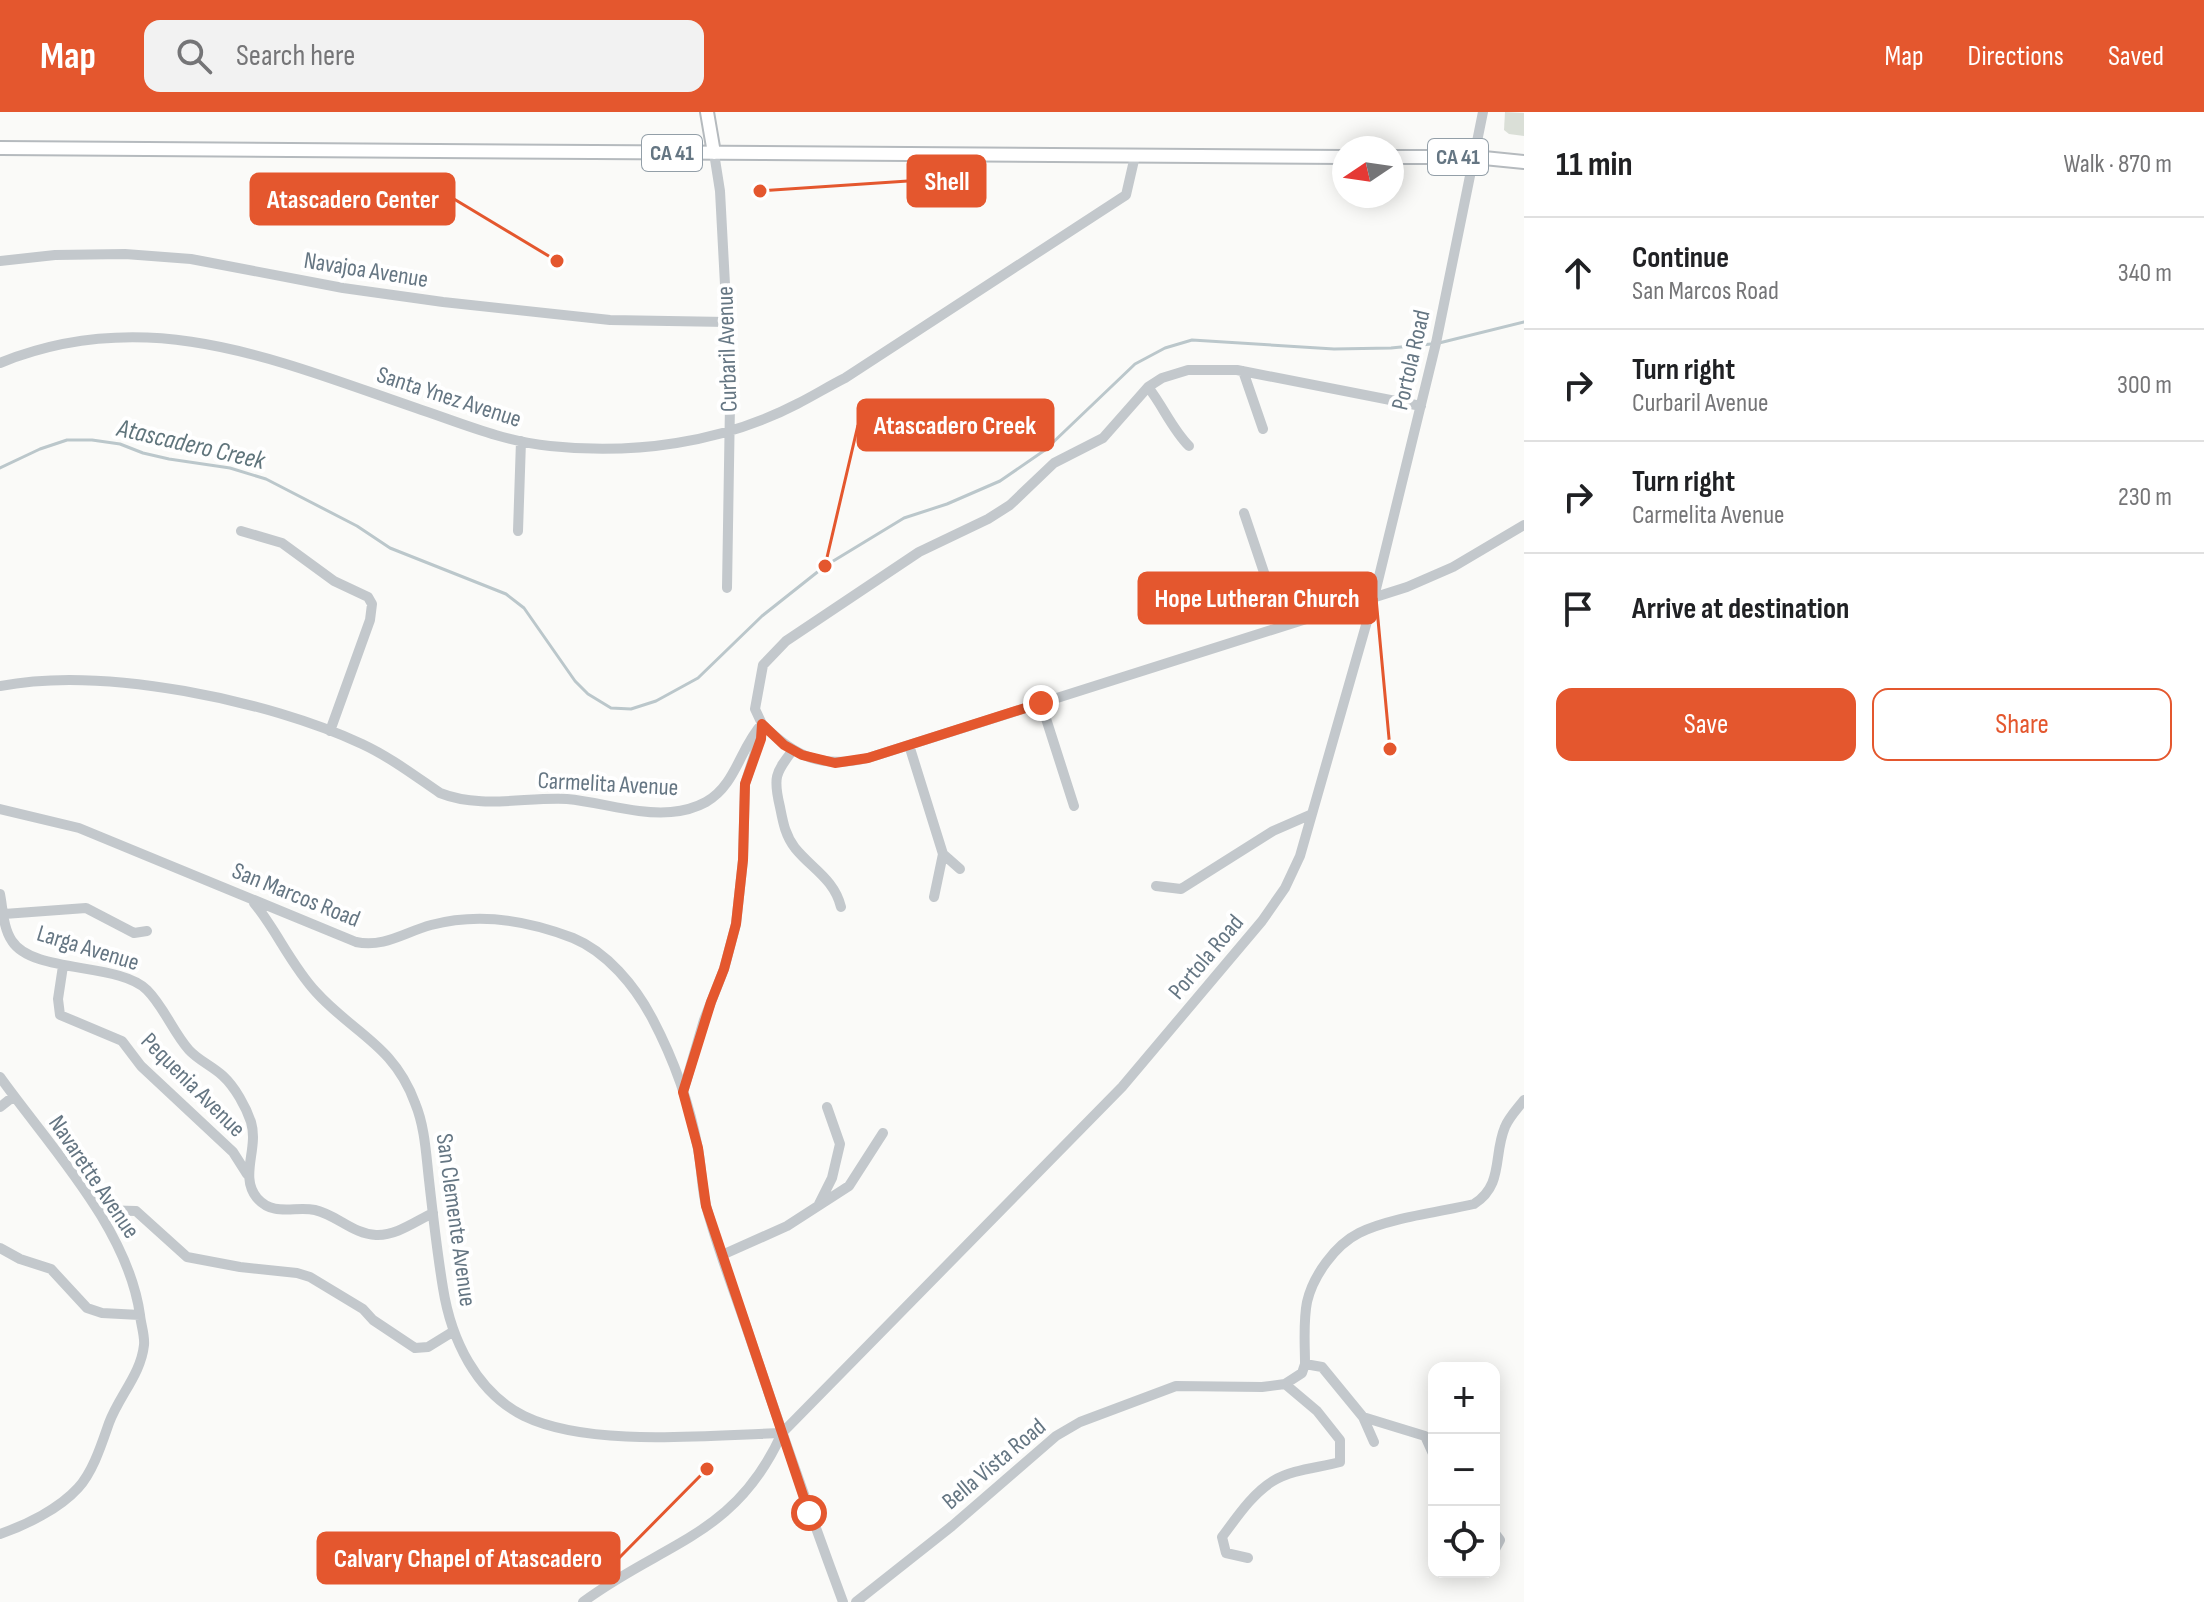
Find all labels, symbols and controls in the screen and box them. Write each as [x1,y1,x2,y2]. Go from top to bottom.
search box [144,20,704,92]
text: Map [40,34,96,79]
icon: search [172,34,216,78]
text: Search here [236,38,355,74]
text: Map [1885,40,1924,73]
text: Directions [1968,40,2064,73]
text: Saved [2108,40,2164,73]
road number: CA 41 [642,135,702,171]
north arrow [1332,136,1404,208]
road number: CA 41 [1428,139,1488,175]
text: 11 min [1556,144,1633,185]
text: Walk · 870 m [2064,149,2172,180]
callout: Shell [908,156,985,206]
text: Shell [925,167,969,198]
callout: Atascadero Center [251,174,454,224]
text: Atascadero Center [266,185,439,216]
text: Continue [1632,240,1729,276]
street label: Navajoa Avenue [302,246,430,294]
icon: ahead [1556,251,1600,295]
text: 340 m [2118,258,2172,289]
text: San Marcos Road [1632,276,1779,307]
street label: Curbaril Avenue [710,286,744,412]
street label: Portola Road [1385,307,1437,413]
text: Turn right [1632,352,1735,388]
street label: Santa Ynez Avenue [373,360,525,434]
icon: right [1556,363,1600,407]
text: 300 m [2117,370,2172,401]
text: Curbaril Avenue [1632,388,1768,419]
callout: Atascadero Creek [858,400,1053,450]
text: Atascadero Creek [873,411,1036,442]
water label: Atascadero Creek [113,413,269,477]
text: Turn right [1632,464,1735,500]
icon: right [1556,475,1600,519]
text: 230 m [2118,482,2172,513]
text: Carmelita Avenue [1632,500,1785,531]
callout: Hope Lutheran Church [1139,573,1376,623]
text: Hope Lutheran Church [1155,584,1359,615]
icon: arrive [1556,587,1600,631]
text: Arrive at destination [1632,591,1849,627]
route end [1023,685,1059,721]
button: Save [1556,688,1856,761]
button: Share [1872,688,2172,761]
street label: Carmelita Avenue [537,766,679,802]
street label: San Marcos Road [228,856,364,934]
street label: Portola Road [1162,909,1250,1005]
street label: Larga Avenue [33,919,143,977]
street label: Pequenia Avenue [135,1027,251,1143]
street label: Navarette Avenue [42,1110,146,1244]
street label: San Clemente Avenue [430,1132,482,1308]
map controls [1428,1362,1500,1578]
button: + [1428,1362,1500,1434]
street label: Bella Vista Road [936,1412,1052,1516]
button: − [1428,1434,1500,1506]
route start [791,1495,827,1531]
button: locate [1428,1506,1500,1578]
callout: Calvary Chapel of Atascadero [318,1533,619,1583]
text: Calvary Chapel of Atascadero [334,1544,602,1575]

